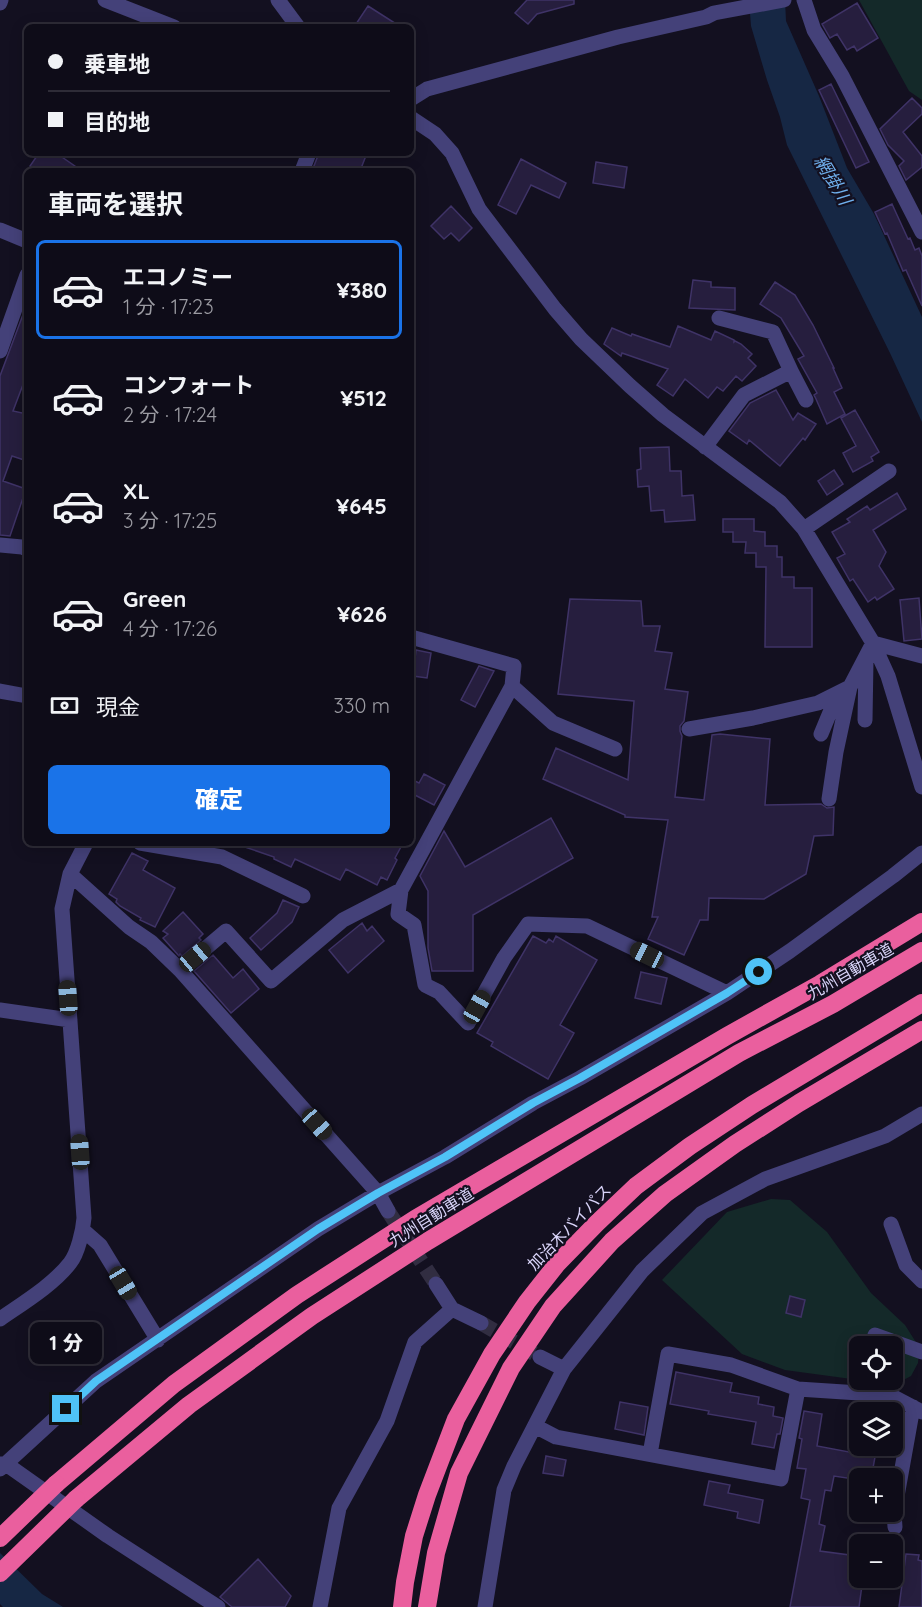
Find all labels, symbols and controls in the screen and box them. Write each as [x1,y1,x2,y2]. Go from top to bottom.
text: 乗車地 [84,50,150,78]
text: 目的地 [84,108,150,136]
water label: 網掛川 [809,151,858,211]
text: 車両を選択 [48,187,183,221]
icon: car [51,263,105,317]
text: エコノミー [123,263,233,291]
text: ¥380 [337,276,387,304]
text: 1 分 · 17:23 [123,294,214,319]
icon: car [51,371,105,425]
text: コンフォート [123,371,254,399]
text: ¥512 [340,384,387,412]
text: 2 分 · 17:24 [123,402,217,427]
text: XL [123,477,150,505]
icon: car [51,479,105,533]
text: ¥645 [336,492,387,520]
text: 3 分 · 17:25 [123,508,217,533]
text: Green [123,585,186,613]
icon: car [51,587,105,641]
text: ¥626 [337,600,387,628]
text: 4 分 · 17:26 [123,616,217,641]
icon: cash [48,689,81,722]
text: 現金 [96,693,140,721]
text: 330 m [333,693,390,718]
button: 確定 [48,765,390,834]
street label: 九州自動車道 [803,938,897,1004]
car [175,939,215,975]
car [627,939,667,971]
route start [745,958,772,985]
car [58,979,78,1017]
car [460,987,494,1027]
car [298,1105,336,1143]
car [70,1133,90,1171]
street label: 加治木バイパス [523,1180,615,1274]
street label: 九州自動車道 [385,1183,477,1251]
car [106,1263,140,1303]
callout: 1 分 [30,1322,102,1364]
text: 1 分 [49,1330,83,1355]
map controls [849,1336,903,1588]
button: locate [849,1336,903,1390]
route end [52,1395,79,1422]
button: layers [849,1402,903,1456]
button: + [849,1468,903,1522]
button: − [849,1534,903,1588]

